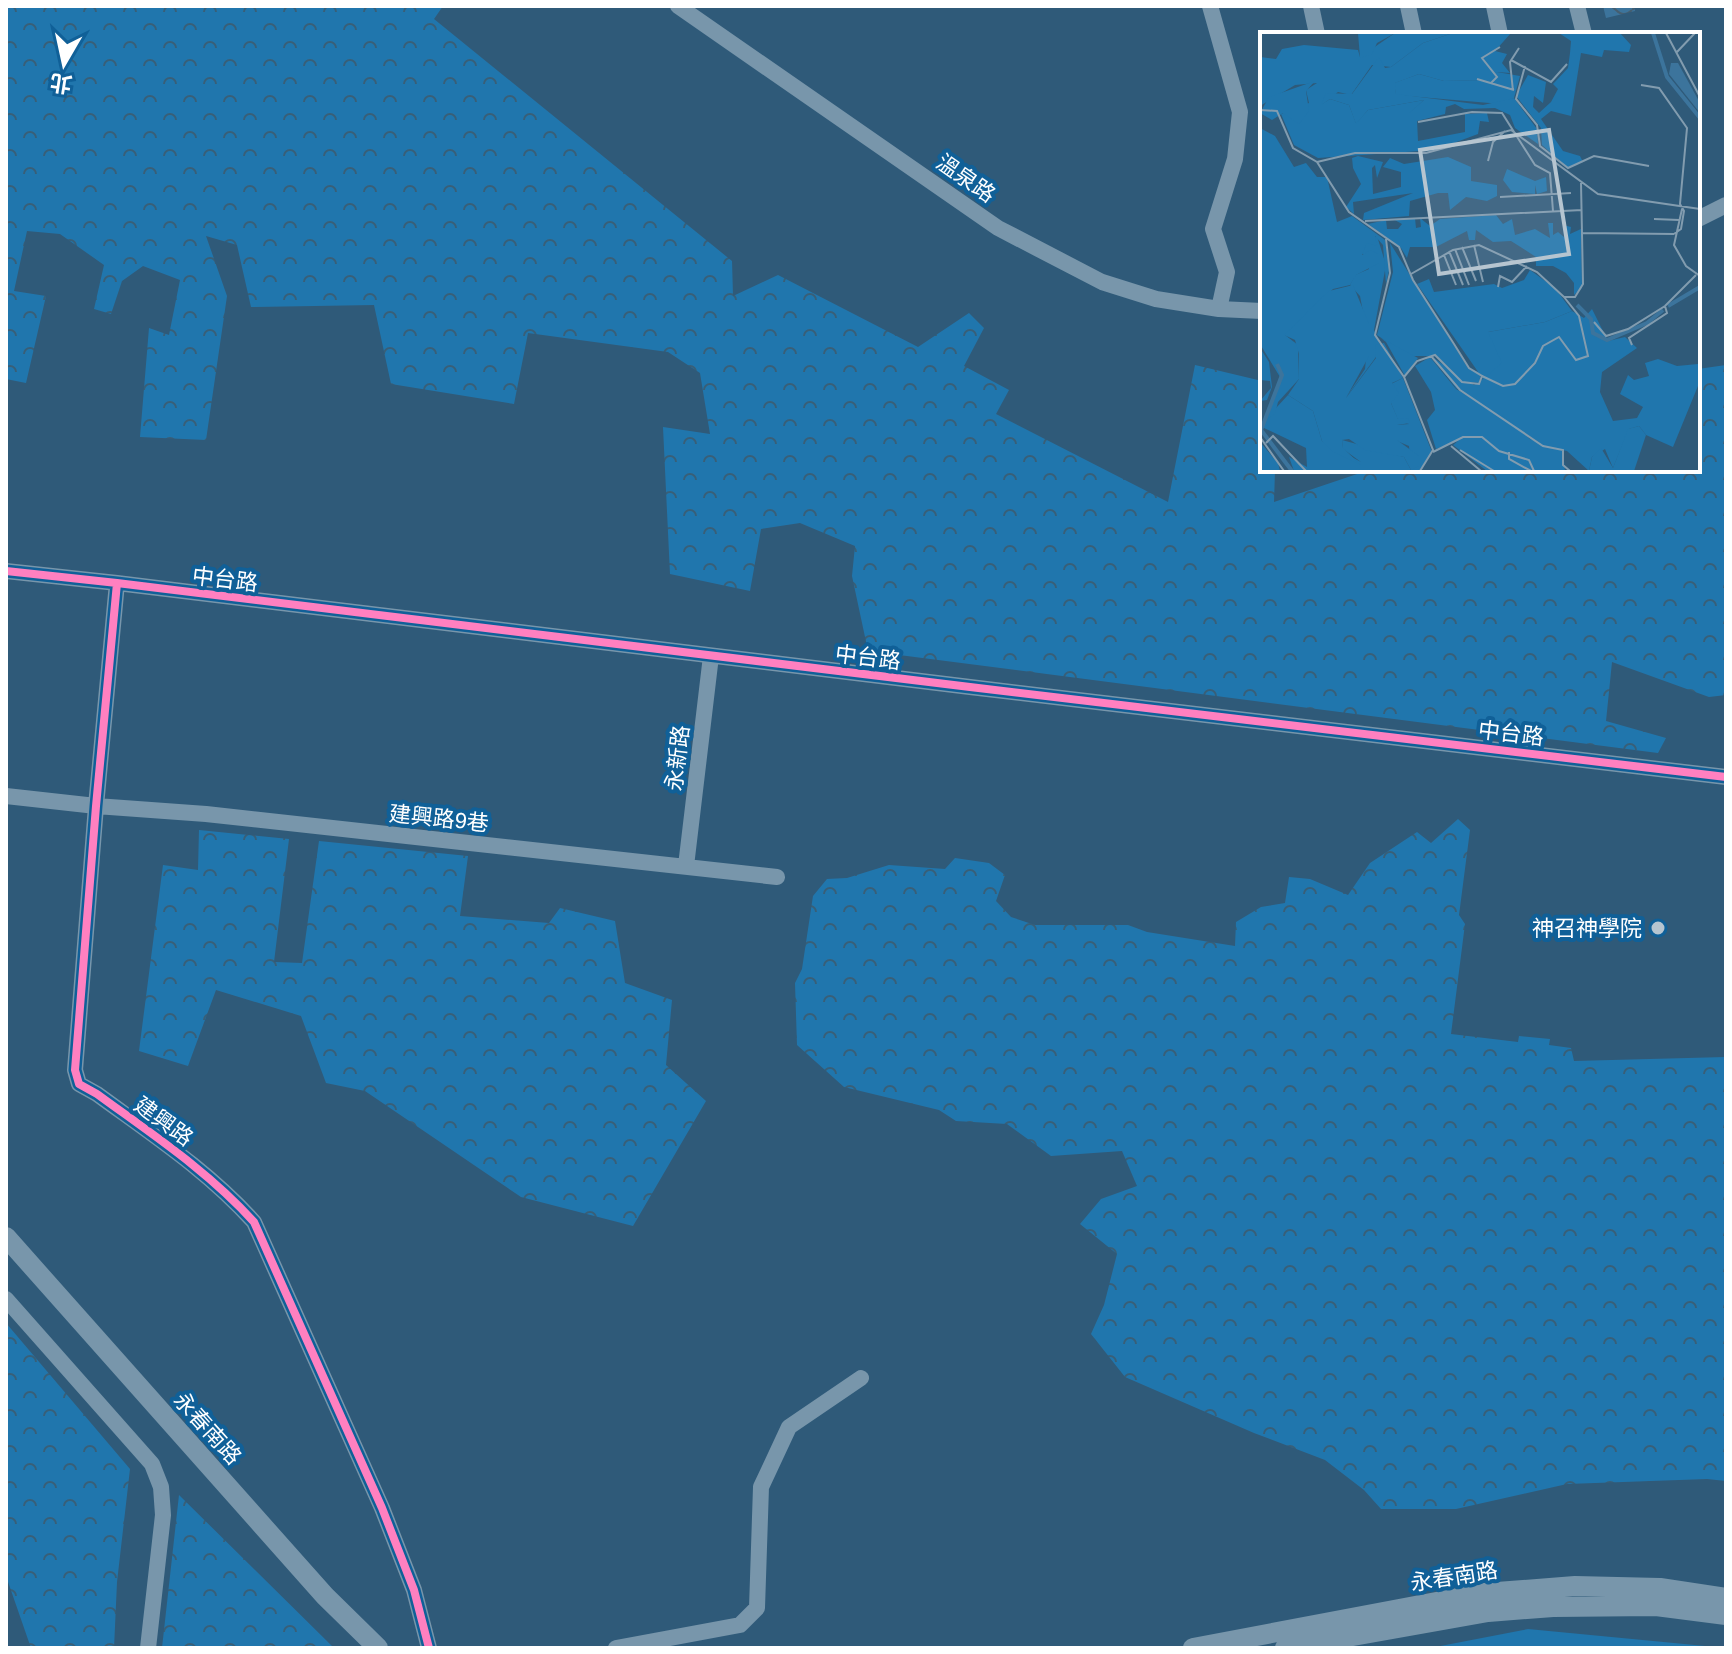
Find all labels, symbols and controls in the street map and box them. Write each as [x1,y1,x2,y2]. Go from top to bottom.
north arrow [24,24,104,104]
inset map [1260,32,1700,472]
text: 北 [48,69,74,97]
street label: 溫泉路 [932,149,1000,208]
street label: 中台路 [191,563,259,596]
street label: 中台路 [834,641,902,674]
street label: 中台路 [1477,717,1545,750]
street label: 永新路 [661,724,694,792]
street label: 建興路9巷 [388,801,490,836]
place label: 神召神學院 [1532,916,1642,941]
marker: 神召神學院 [1649,919,1667,937]
street label: 建興路 [130,1092,198,1151]
street label: 永春南路 [169,1387,246,1469]
street label: 永春南路 [1409,1557,1499,1596]

